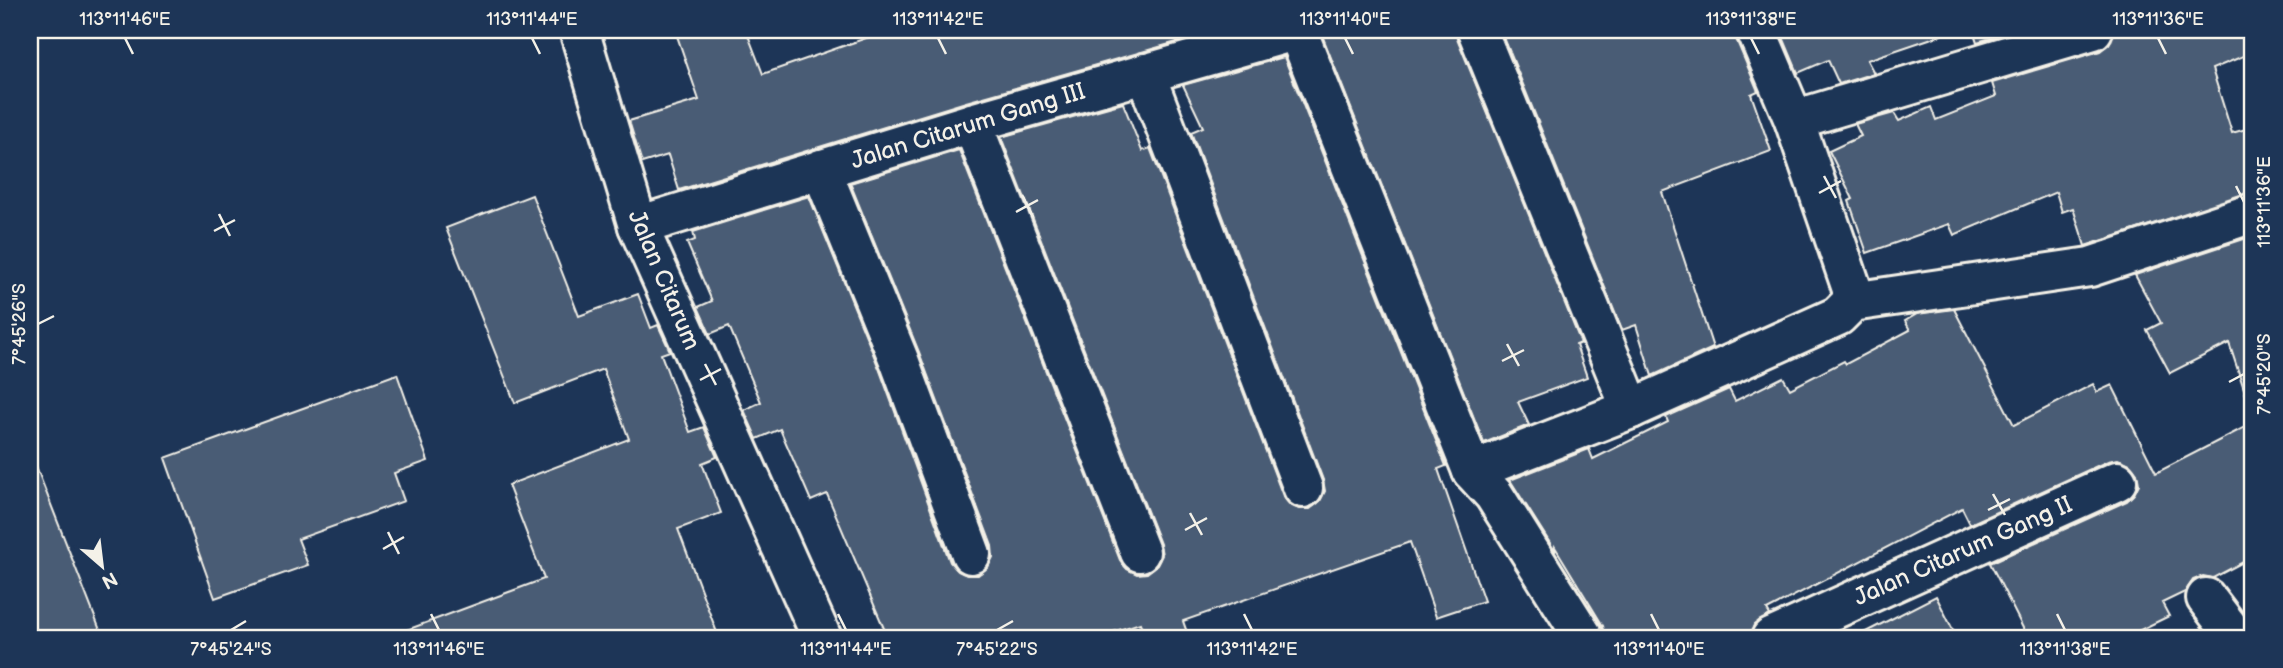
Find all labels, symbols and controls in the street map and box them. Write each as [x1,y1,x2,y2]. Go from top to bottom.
text: 113°11'46"E [79,9,171,30]
text: 113°11'44"E [486,9,578,30]
text: 113°11'42"E [892,9,984,30]
text: 113°11'40"E [1299,9,1391,30]
text: 113°11'38"E [1705,9,1797,30]
text: 113°11'36"E [2112,9,2204,30]
street label: Jalan Citarum Gang III [847,77,1089,175]
text: 113°11'36"E [2254,156,2275,248]
street label: Jalan Citarum [622,206,706,354]
text: 7°45'26"S [9,283,30,365]
text: 7°45'20"S [2254,333,2275,415]
street label: Jalan Citarum Gang II [1849,490,2077,612]
north arrow [66,532,136,602]
text: N [98,566,121,593]
text: 7°45'24"S [190,639,272,660]
text: 113°11'46"E [393,639,485,660]
text: 113°11'44"E [800,639,892,660]
text: 7°45'22"S [956,639,1038,660]
text: 113°11'42"E [1206,639,1298,660]
text: 113°11'40"E [1613,639,1705,660]
text: 113°11'38"E [2019,639,2111,660]

